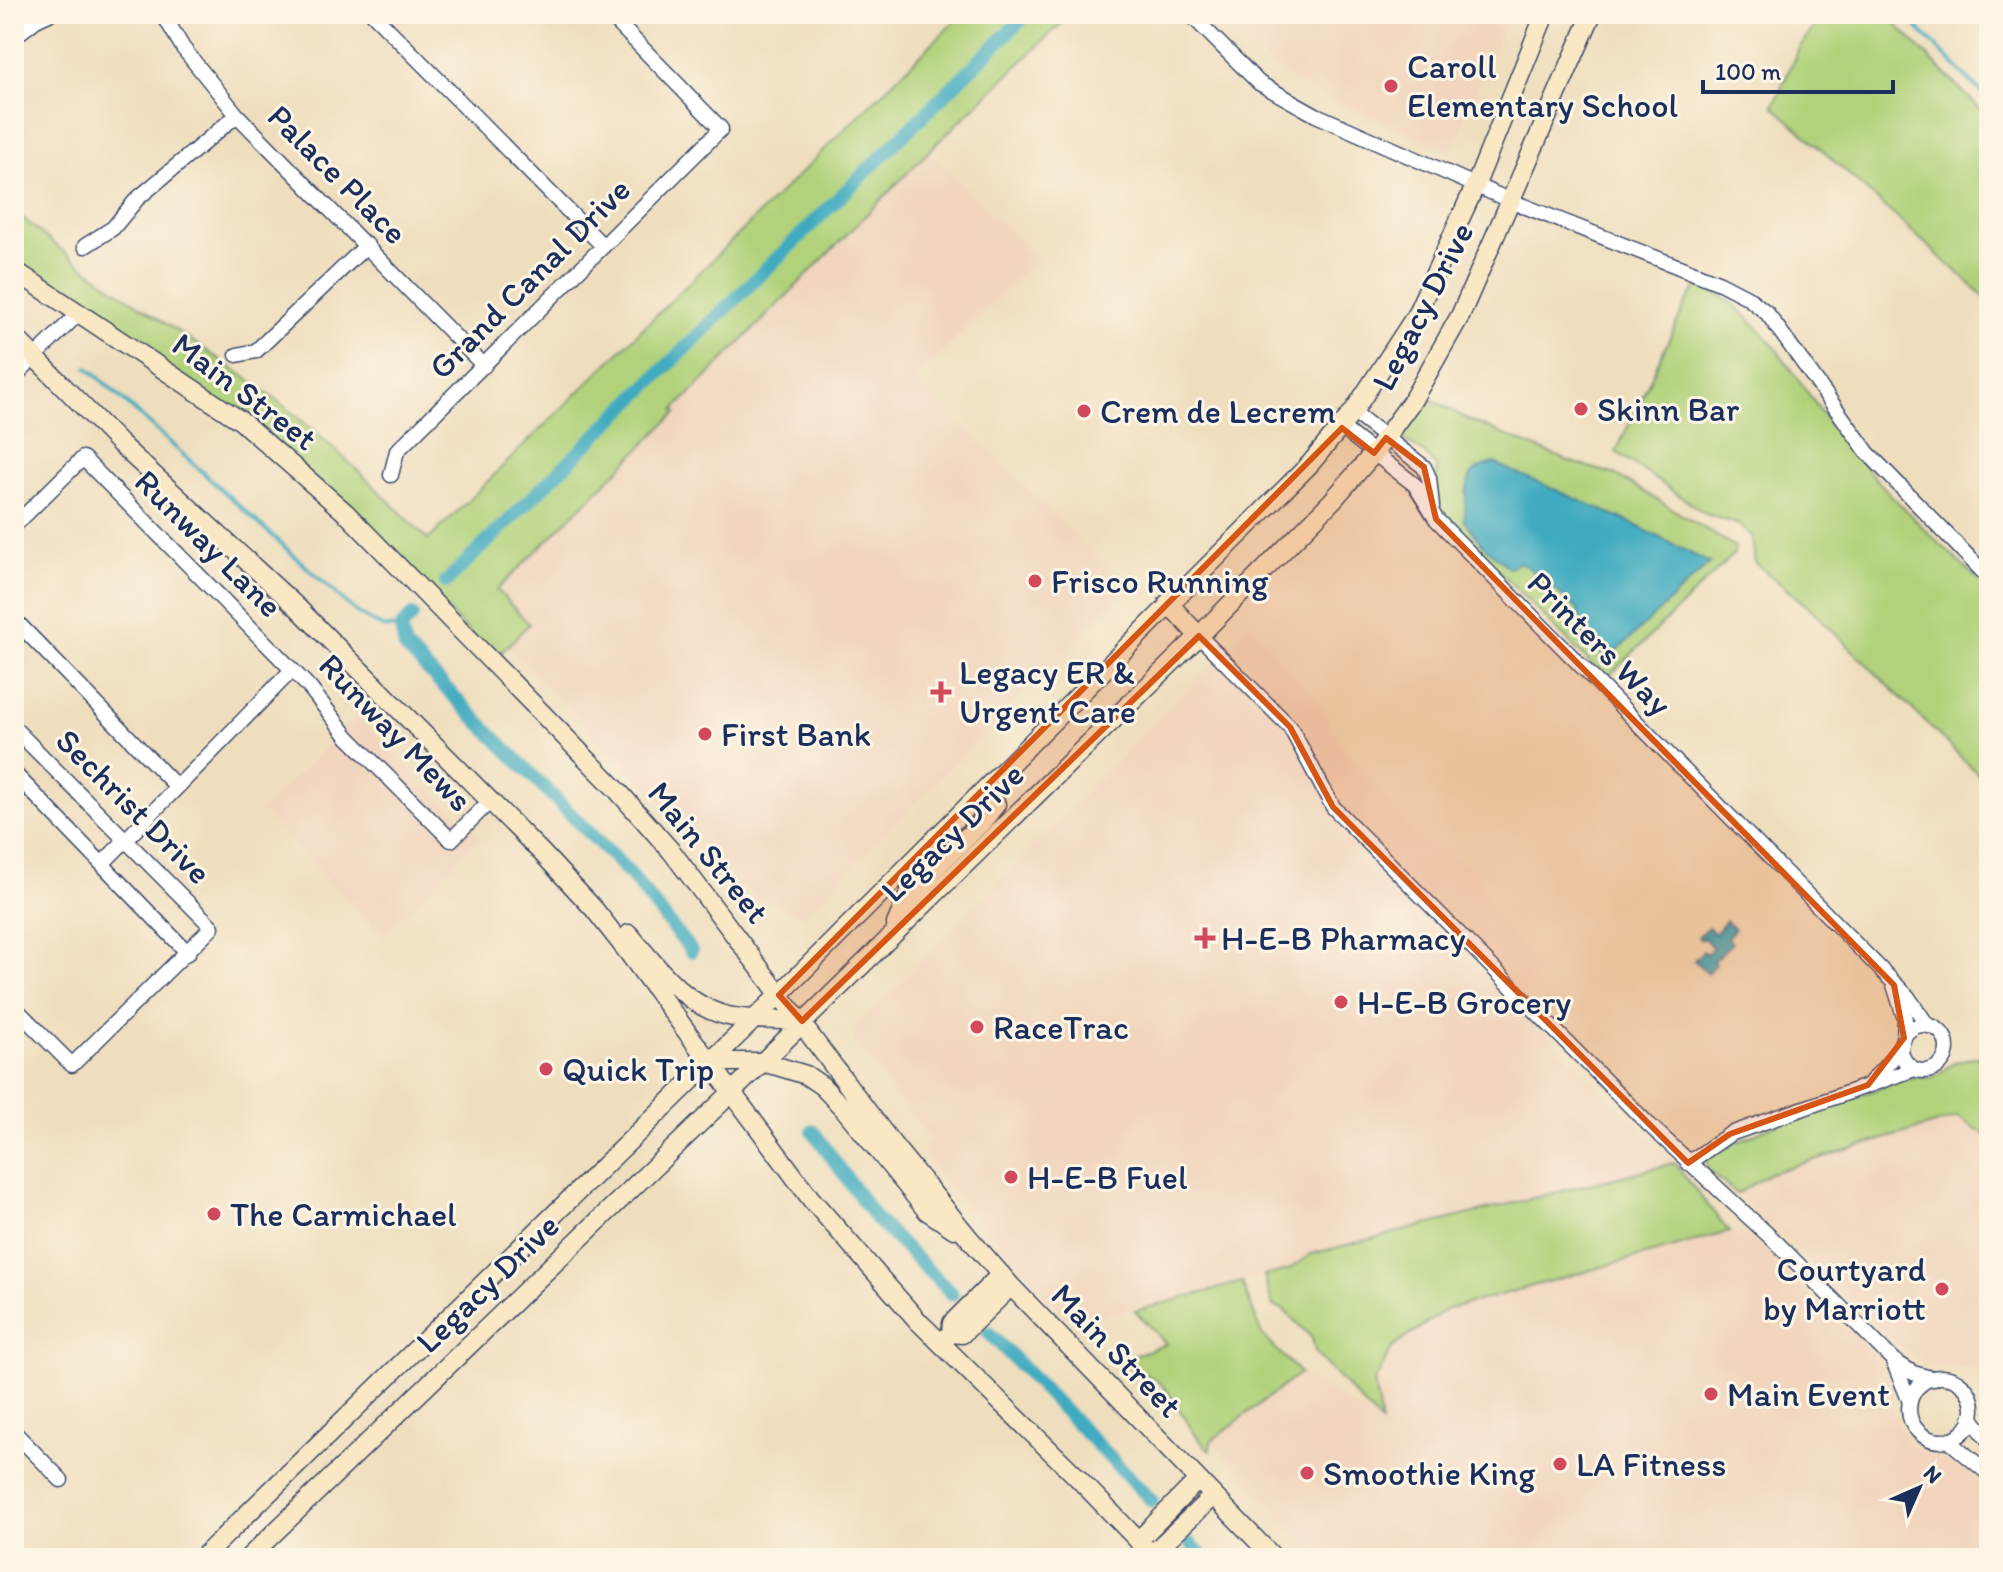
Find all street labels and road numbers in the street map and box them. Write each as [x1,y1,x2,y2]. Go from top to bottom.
street label: Palace Place [259,96,416,253]
street label: Grand Canal Drive [420,169,639,388]
street label: Legacy Drive [1363,215,1482,397]
street label: Main Street [164,324,325,459]
street label: Runway Lane [126,461,291,626]
street label: Printers Way [1519,562,1681,724]
street label: Runway Mews [310,645,481,820]
street label: Sechrist Drive [47,720,220,893]
street label: Legacy Drive [872,754,1033,911]
street label: Main Street [639,773,778,932]
street label: Legacy Drive [407,1205,568,1362]
street label: Main Street [1043,1275,1191,1426]

